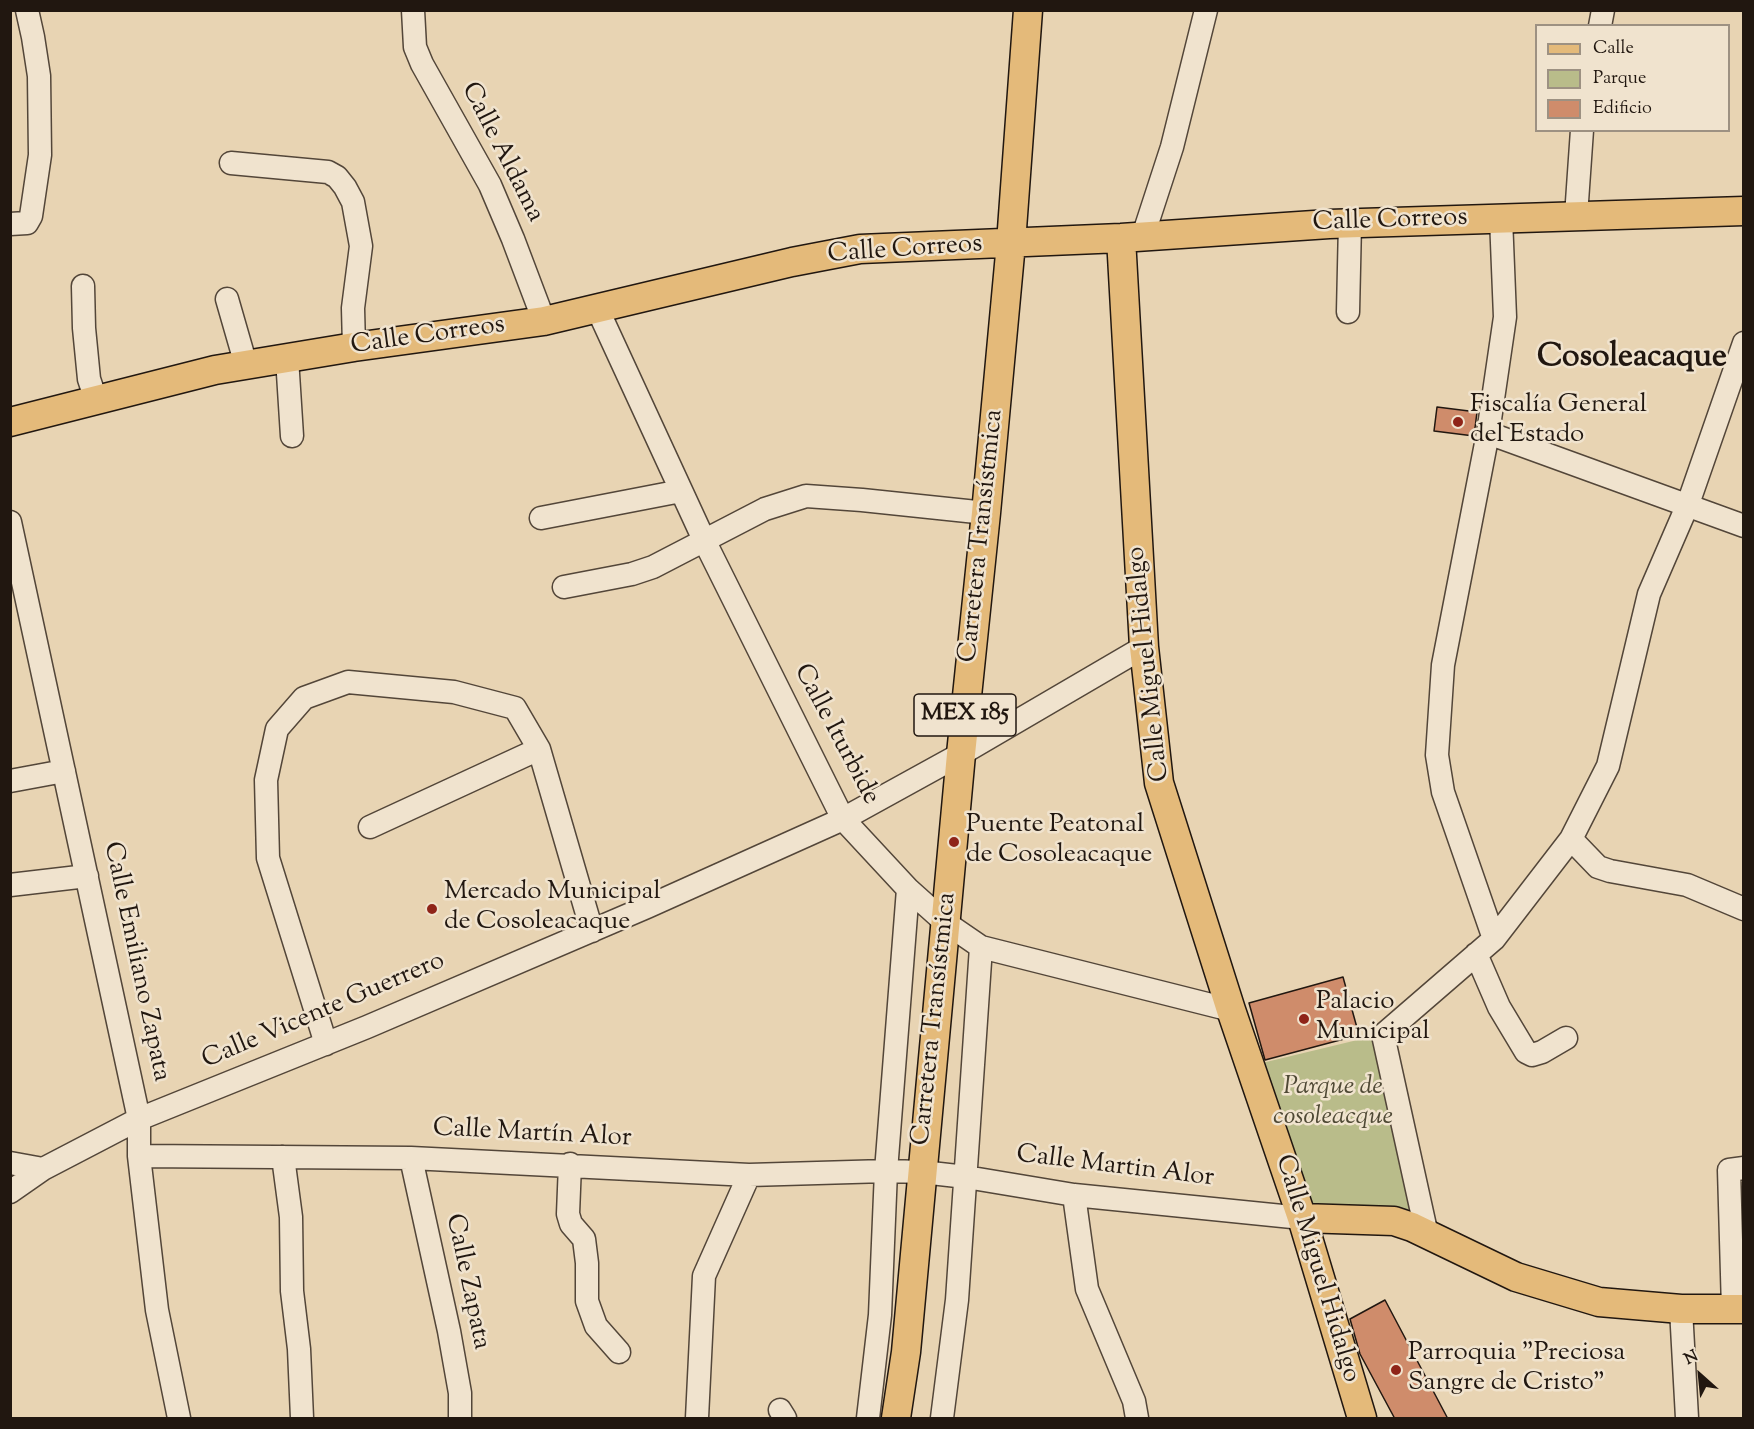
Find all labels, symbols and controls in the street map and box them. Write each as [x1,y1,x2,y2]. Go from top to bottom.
legend [1535,24,1730,132]
text: Calle [1593,36,1634,62]
text: Parque [1593,66,1646,92]
street label: Calle Aldama [452,78,550,228]
text: Edificio [1593,96,1652,122]
street label: Calle Correos [1312,204,1468,240]
street label: Calle Correos [827,230,983,272]
street label: Calle Correos [349,311,507,363]
district label: Cosoleacaque [1537,341,1727,379]
place label: Fiscalía General del Estado [1470,391,1647,452]
street label: Carretera Transístmica [954,408,1012,664]
marker: Fiscalía General del Estado [1451,415,1465,429]
street label: Calle Miguel Hidalgo [1122,545,1178,783]
street label: Calle Iturbide [785,660,885,810]
road number: MEX 185 [914,694,1016,736]
place label: Puente Peatonal de Cosoleacaque [966,811,1152,873]
marker: Puente Peatonal de Cosoleacaque [947,835,961,849]
street label: Calle Emiliano Zapata [94,839,176,1085]
place label: Mercado Municipal de Cosoleacaque [444,878,661,940]
street label: Carretera Transístmica [907,891,965,1147]
marker: Mercado Municipal de Cosoleacaque [425,902,439,916]
street label: Calle Vicente Guerrero [198,947,450,1077]
place label: Palacio Municipal [1316,988,1430,1050]
marker: Palacio Municipal [1297,1012,1311,1026]
park label: Parque de cosoleacque [1273,1073,1393,1134]
street label: Calle Martín Alor [432,1114,632,1156]
street label: Calle Martin Alor [1014,1140,1216,1196]
street label: Calle Miguel Hidalgo [1267,1151,1365,1387]
street label: Calle Zapata [436,1211,496,1353]
place label: Parroquia "Preciosa Sangre de Cristo" [1408,1339,1625,1400]
north arrow [1670,1345,1730,1405]
text: N [1681,1345,1703,1372]
marker: Parroquia "Preciosa Sangre de Cristo" [1389,1363,1403,1377]

